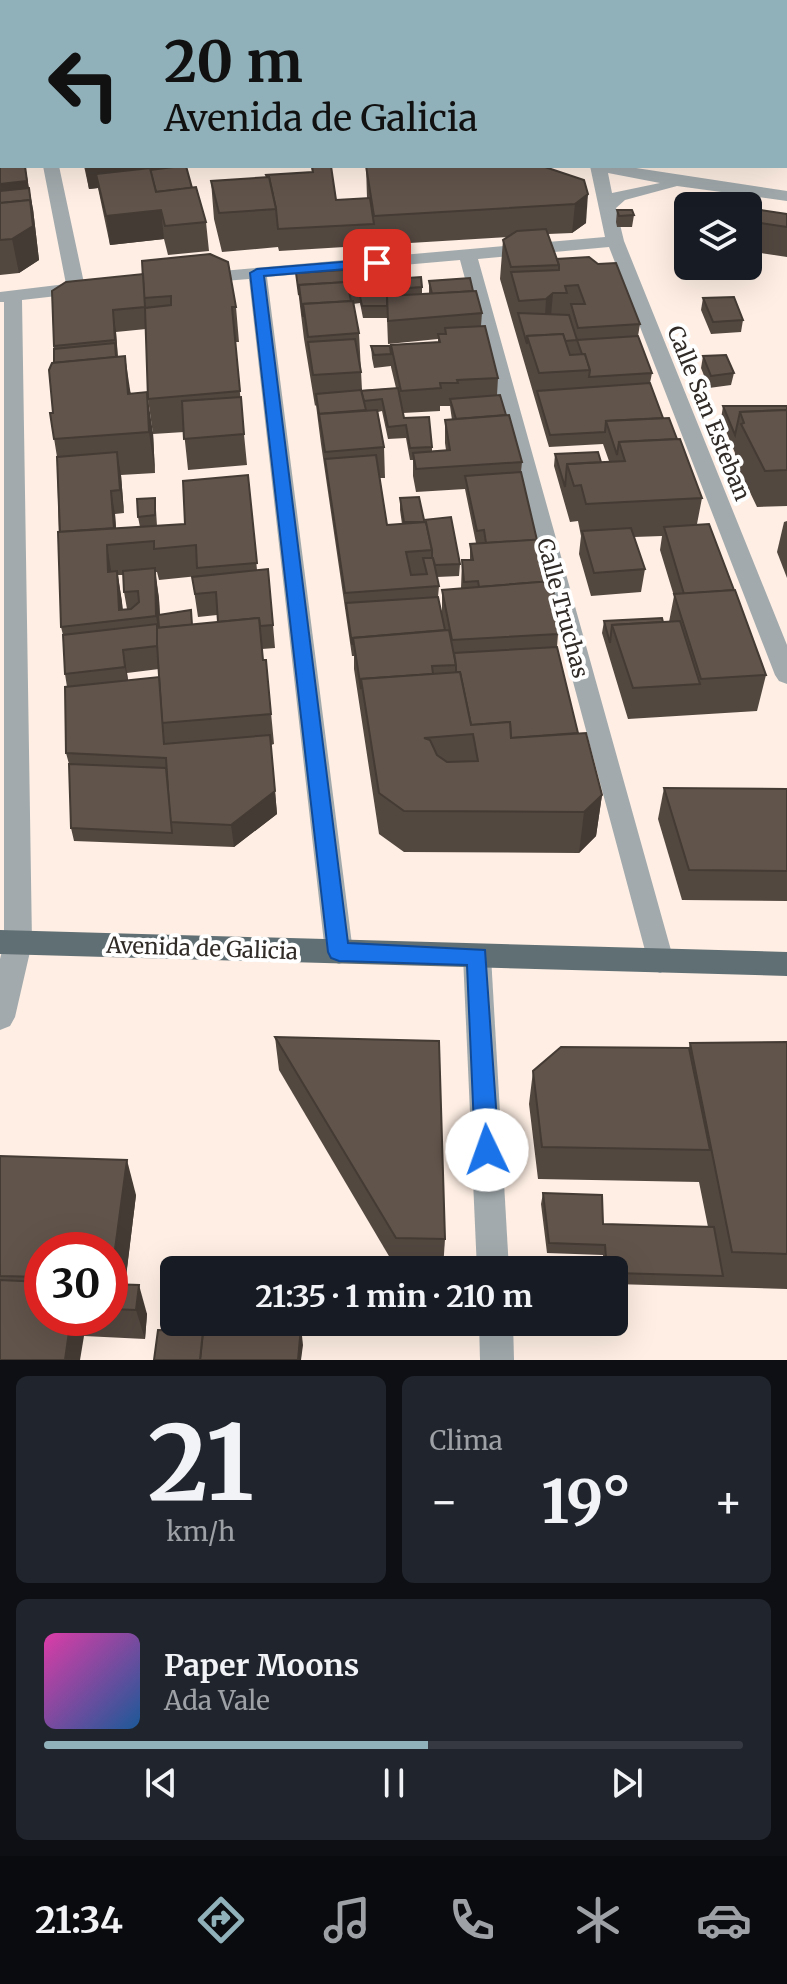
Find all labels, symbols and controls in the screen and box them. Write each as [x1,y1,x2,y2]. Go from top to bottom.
text: 20 m [164,27,303,97]
icon: left [32,32,136,136]
text: Avenida de Galicia [164,96,478,141]
map controls [674,192,762,280]
button: layers [674,192,762,280]
pin [343,229,411,297]
icon: arrive [355,241,399,285]
street label: Calle San Esteban [661,321,757,505]
street label: Calle Truchas [531,535,595,681]
street label: Avenida de Galicia [105,931,299,965]
position arrow [445,1108,529,1192]
speed limit sign: 30 [24,1232,128,1336]
text: 21:35 · 1 min · 210 m [255,1277,533,1315]
text: 21 [148,1398,254,1528]
text: Clima [430,1424,503,1457]
text: 19° [541,1464,631,1539]
text: − [430,1474,459,1529]
text: + [714,1474,743,1529]
text: km/h [166,1515,235,1548]
text: Paper Moons [164,1646,359,1684]
text: Ada Vale [164,1684,270,1717]
icon: previous [139,1761,183,1805]
icon: pause [372,1761,416,1805]
icon: next [605,1761,649,1805]
icon: directions [193,1892,249,1948]
icon: music [319,1892,375,1948]
icon: phone [444,1892,500,1948]
icon: climate [570,1892,626,1948]
icon: car [696,1892,752,1948]
text: 21:34 [35,1898,123,1943]

